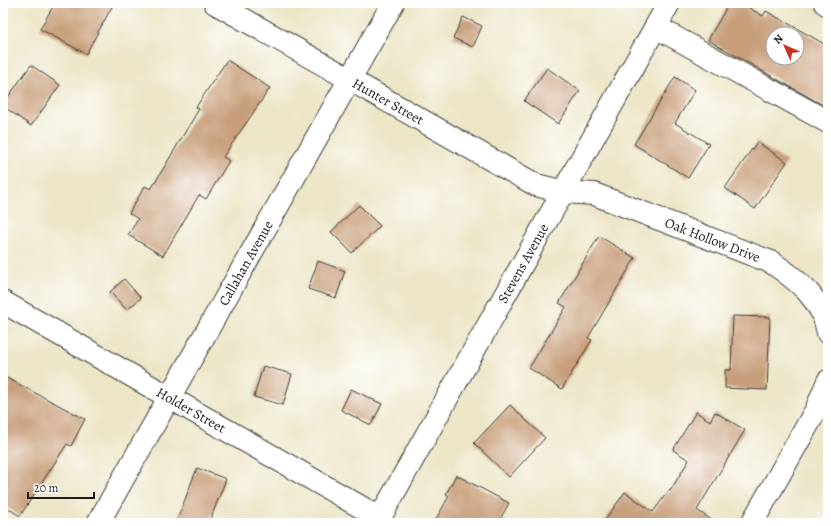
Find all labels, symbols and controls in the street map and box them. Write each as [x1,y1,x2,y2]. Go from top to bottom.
north arrow [765,26,805,66]
text: N [770,31,786,47]
street label: Hunter Street [349,74,427,130]
street label: Oak Hollow Drive [662,213,763,267]
street label: Callahan Avenue [214,217,278,309]
street label: Stevens Avenue [493,220,553,307]
street label: Holder Street [153,383,230,438]
scale bar [28,474,94,500]
text: 20 m [34,480,58,496]

